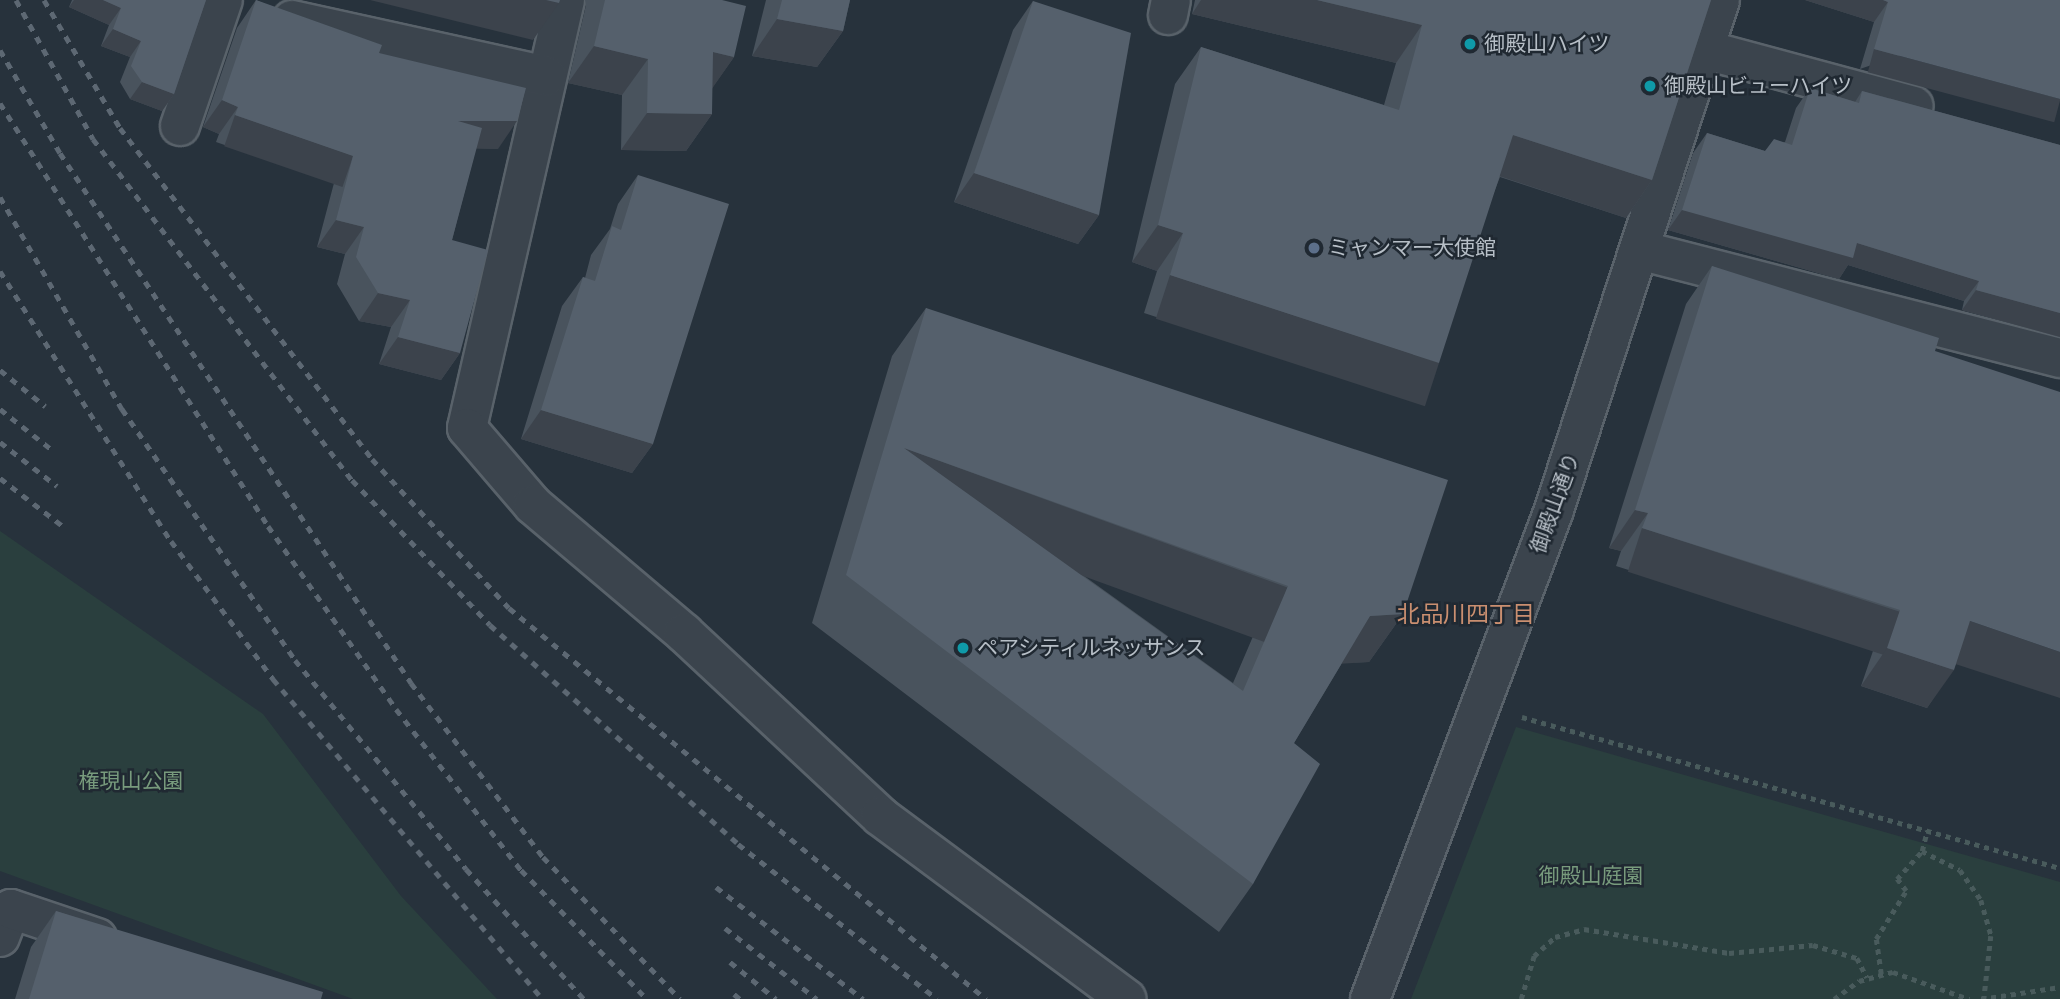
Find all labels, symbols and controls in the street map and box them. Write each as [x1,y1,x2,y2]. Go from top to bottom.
place label: 御殿山ハイツ [1484,31,1610,57]
marker: 御殿山ハイツ [1462,36,1478,52]
place label: 御殿山ビューハイツ [1664,73,1853,99]
marker: 御殿山ビューハイツ [1642,78,1658,94]
place label: ミャンマー大使館 [1328,235,1496,261]
marker: ミャンマー大使館 [1306,240,1322,256]
street label: 御殿山通り [1525,449,1585,557]
district label: 北品川四丁目 [1397,600,1535,628]
place label: ペアシティルネッサンス [977,635,1208,661]
marker: ペアシティルネッサンス [955,640,971,656]
park label: 権現山公園 [79,768,183,794]
park label: 御殿山庭園 [1539,863,1643,889]

